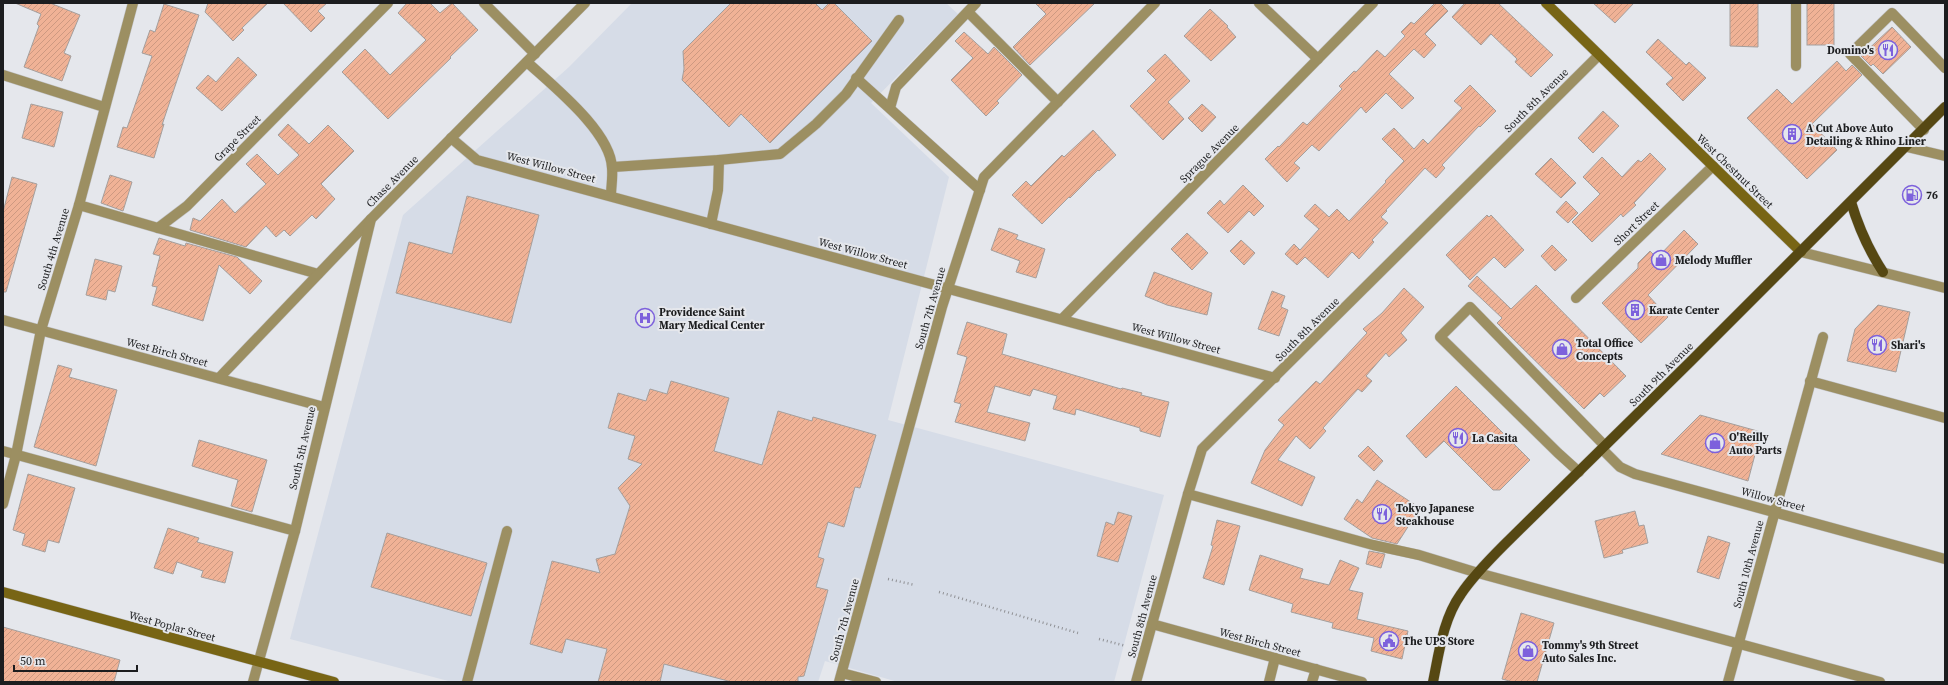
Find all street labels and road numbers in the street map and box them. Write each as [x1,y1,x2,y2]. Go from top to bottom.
street label: South 8th Avenue [1501,65,1572,136]
street label: Grape Street [211,111,264,165]
street label: Sprague Avenue [1176,120,1243,186]
street label: West Chestnut Street [1693,131,1777,212]
street label: West Willow Street [505,148,597,187]
street label: Chase Avenue [363,152,422,211]
street label: Short Street [1610,198,1663,249]
street label: South 4th Avenue [34,206,73,292]
street label: West Willow Street [817,234,909,273]
street label: South 7th Avenue [912,265,950,351]
street label: South 8th Avenue [1272,294,1343,365]
street label: West Willow Street [1130,319,1222,358]
street label: West Birch Street [124,334,210,371]
street label: South 9th Avenue [1626,339,1697,410]
street label: South 5th Avenue [286,405,319,491]
street label: Willow Street [1739,484,1807,515]
street label: South 10th Avenue [1730,518,1768,610]
street label: South 8th Avenue [1124,573,1161,659]
street label: South 7th Avenue [826,577,863,663]
street label: West Poplar Street [127,608,217,645]
street label: West Birch Street [1217,624,1303,661]

